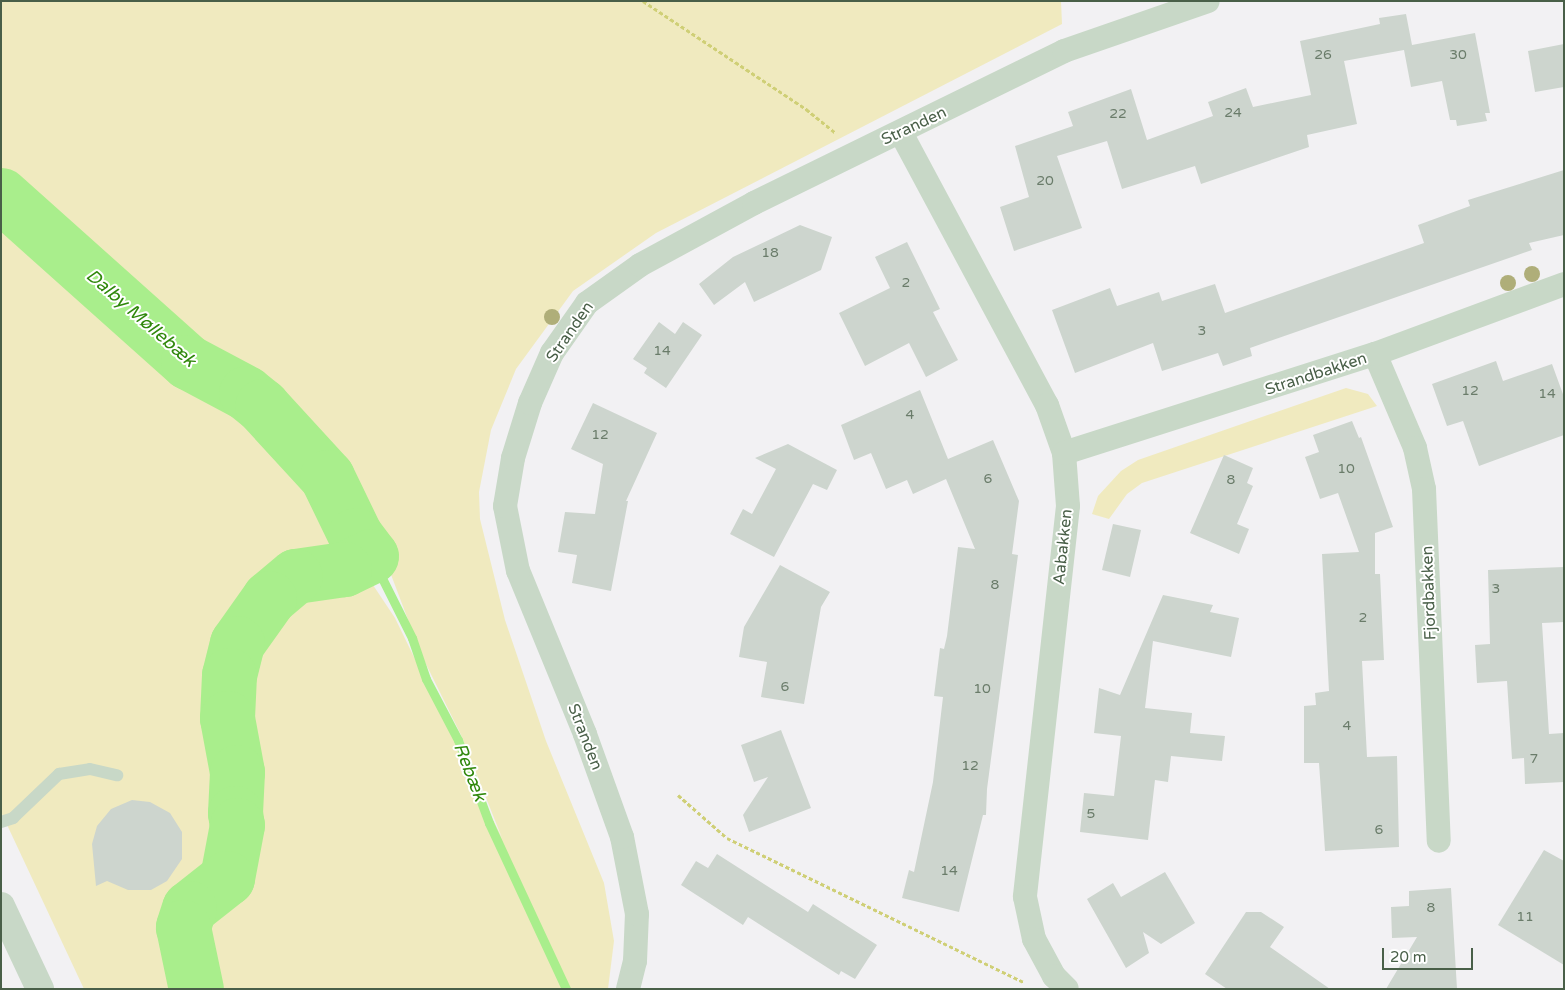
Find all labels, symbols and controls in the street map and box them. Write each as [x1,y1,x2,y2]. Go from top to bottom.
house number: 26 [1314,47,1332,63]
house number: 30 [1449,47,1467,63]
street label: Stranden [879,103,949,149]
house number: 24 [1224,105,1242,121]
house number: 22 [1109,106,1127,122]
house number: 20 [1036,173,1054,189]
house number: 18 [761,245,779,261]
water label: Dalby Møllebæk [82,264,200,372]
house number: 2 [902,275,910,291]
street label: Stranden [542,298,598,366]
house number: 3 [1198,323,1206,339]
house number: 14 [653,343,671,359]
street label: Strandbakken [1263,349,1369,399]
house number: 12 [1461,383,1479,399]
house number: 14 [1538,386,1556,402]
house number: 4 [906,407,914,423]
house number: 12 [591,427,609,443]
house number: 10 [1337,461,1355,477]
house number: 6 [984,471,992,487]
house number: 8 [1227,472,1235,488]
street label: Aabakken [1049,508,1077,586]
street label: Fjordbakken [1418,545,1440,641]
house number: 8 [991,577,999,593]
house number: 3 [1492,581,1500,597]
house number: 2 [1359,610,1367,626]
house number: 6 [781,679,789,695]
house number: 10 [973,681,991,697]
street label: Stranden [564,701,606,773]
house number: 4 [1343,718,1351,734]
water label: Rebæk [449,740,491,804]
house number: 7 [1530,751,1538,767]
house number: 12 [961,758,979,774]
house number: 5 [1087,806,1095,822]
house number: 6 [1375,822,1383,838]
house number: 14 [940,863,958,879]
house number: 8 [1427,900,1435,916]
house number: 11 [1516,909,1534,925]
scale bar [1385,938,1476,970]
text: 20 m [1390,948,1427,966]

